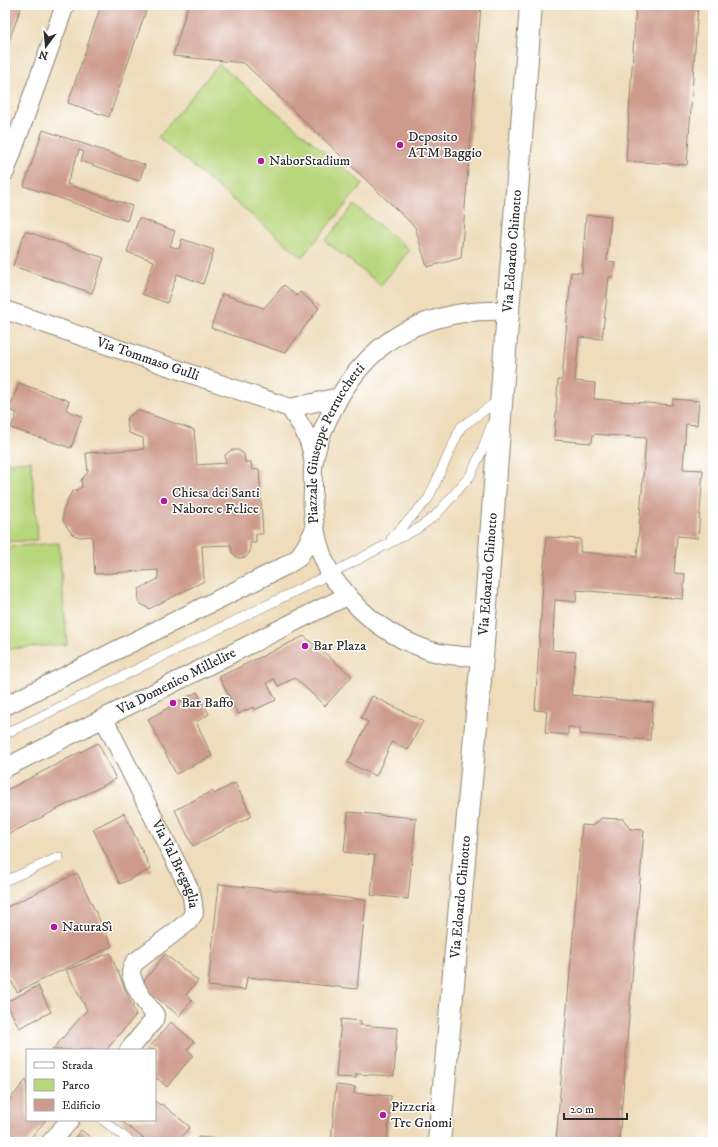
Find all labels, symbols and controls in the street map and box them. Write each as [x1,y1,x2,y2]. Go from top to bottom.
north arrow [26,26,66,66]
text: N [37,47,50,63]
place label: Deposito ATM Baggio [408,128,482,162]
marker: Deposito ATM Baggio [395,140,405,150]
place label: NaborStadium [269,152,351,170]
marker: NaborStadium [256,156,266,166]
street label: Via Edoardo Chinotto [499,189,526,314]
street label: Via Tommaso Gulli [93,333,202,385]
street label: Piazzale Giuseppe Perrucchetti [304,359,369,525]
place label: Chiesa dei Santi Nabore e Felice [172,484,260,518]
marker: Chiesa dei Santi Nabore e Felice [159,496,169,506]
street label: Via Edoardo Chinotto [475,512,502,637]
place label: Bar Plaza [313,637,366,655]
marker: Bar Plaza [300,641,310,651]
street label: Via Domenico Millelire [113,644,239,719]
place label: Bar Baffo [181,694,234,712]
marker: Bar Baffo [168,698,178,708]
street label: Via Val Bregaglia [147,816,202,909]
street label: Via Edoardo Chinotto [446,835,475,960]
place label: NaturaSì [62,918,113,936]
marker: NaturaSì [49,922,59,932]
legend [26,1049,156,1121]
text: Strada [62,1058,94,1073]
text: Parco [62,1078,90,1093]
scale bar [564,1095,627,1121]
text: Edificio [62,1098,101,1113]
place label: Pizzeria Tre Gnomi [391,1098,453,1132]
text: 20 m [570,1102,594,1117]
marker: Pizzeria Tre Gnomi [378,1110,388,1120]

